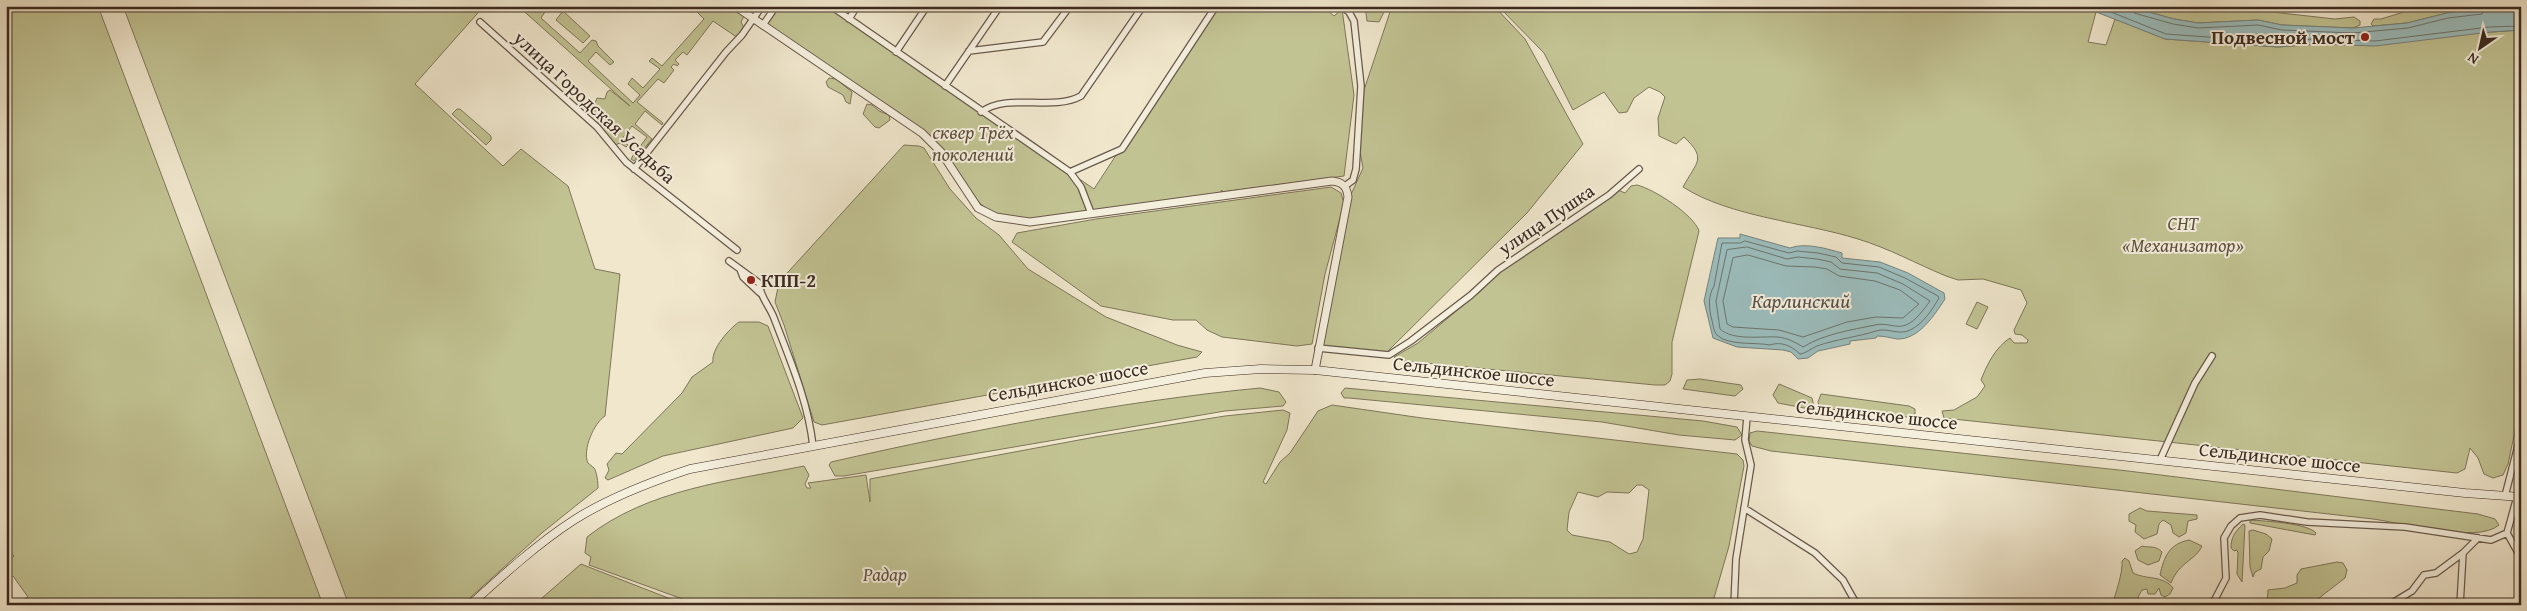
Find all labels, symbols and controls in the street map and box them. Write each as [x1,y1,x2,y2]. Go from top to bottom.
north arrow [2454,22,2504,72]
street label: улица Городская Усадьба [507,23,682,190]
place label: Подвесной мост [2211,23,2356,51]
marker: Подвесной мост [2359,31,2371,43]
text: N [2463,48,2482,70]
park label: сквер Трёх поколений [932,118,1014,168]
street label: улица Пушка [1491,176,1600,262]
park label: СНТ «Механизатор» [2122,209,2244,259]
place label: КПП-2 [761,266,816,294]
marker: КПП-2 [745,274,757,286]
water label: Карлинский [1752,286,1850,315]
street label: Сельдинское шоссе [1392,349,1556,393]
street label: Сельдинское шоссе [986,353,1150,409]
street label: Сельдинское шоссе [1795,392,1959,436]
street label: Сельдинское шоссе [2198,435,2362,479]
park label: Радар [862,560,907,588]

